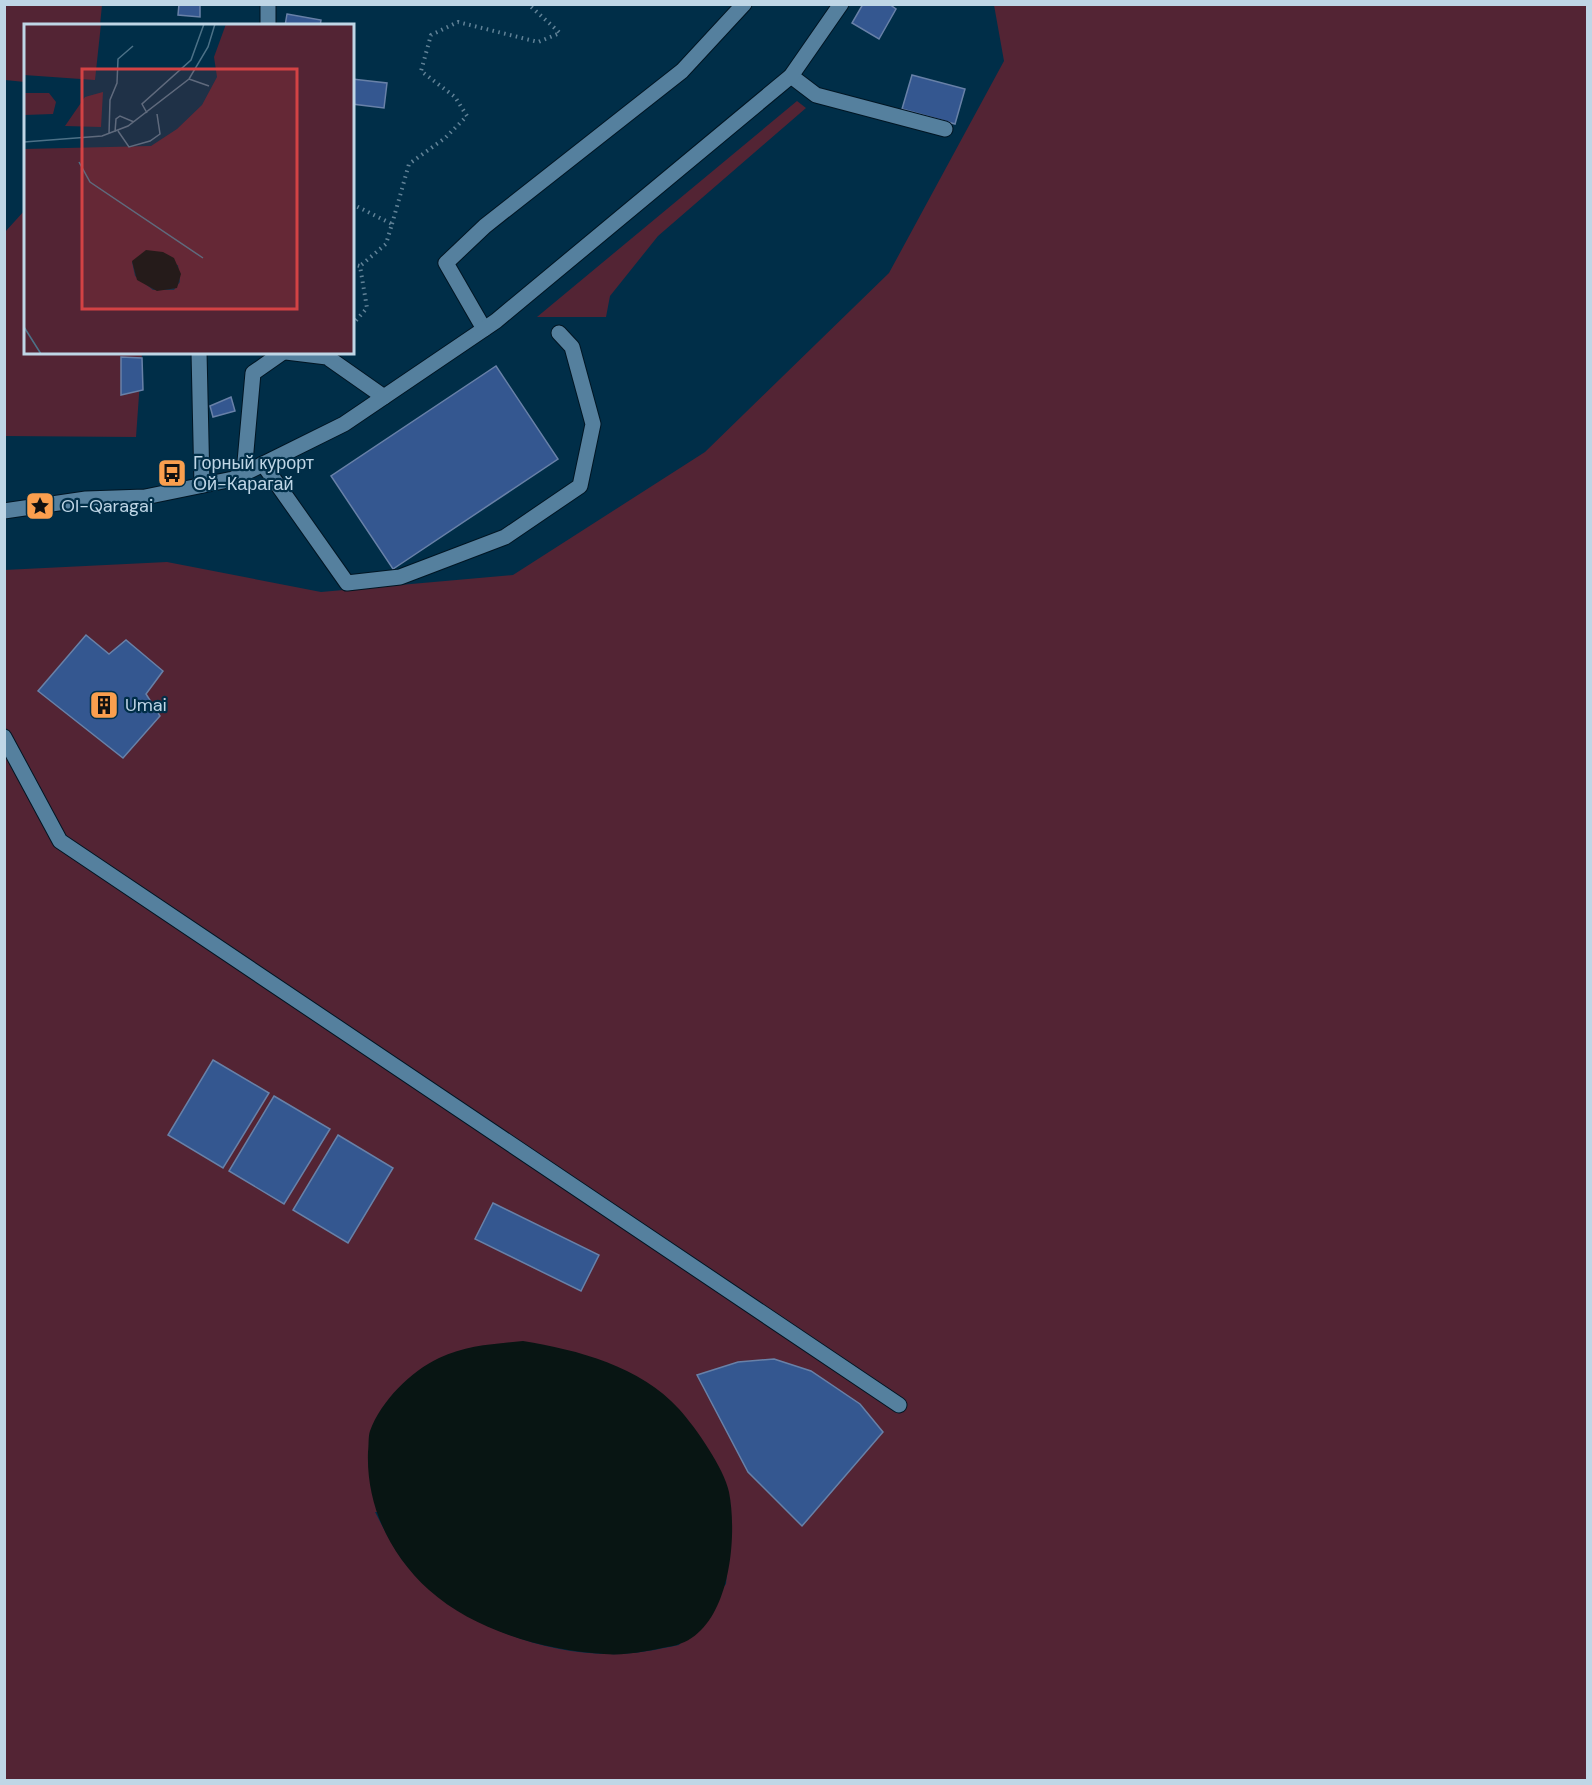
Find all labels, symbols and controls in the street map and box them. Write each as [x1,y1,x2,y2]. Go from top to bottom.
inset map [24,24,354,354]
place label: Горный курорт Ой-Карагай [193,451,314,496]
bus stop icon: Горный курорт Ой-Карагай [156,457,188,489]
place icon: OI-Qaragai [24,490,56,522]
place label: OI-Qaragai [61,494,153,518]
building icon: Umai [88,689,120,721]
place label: Umai [125,693,167,717]

